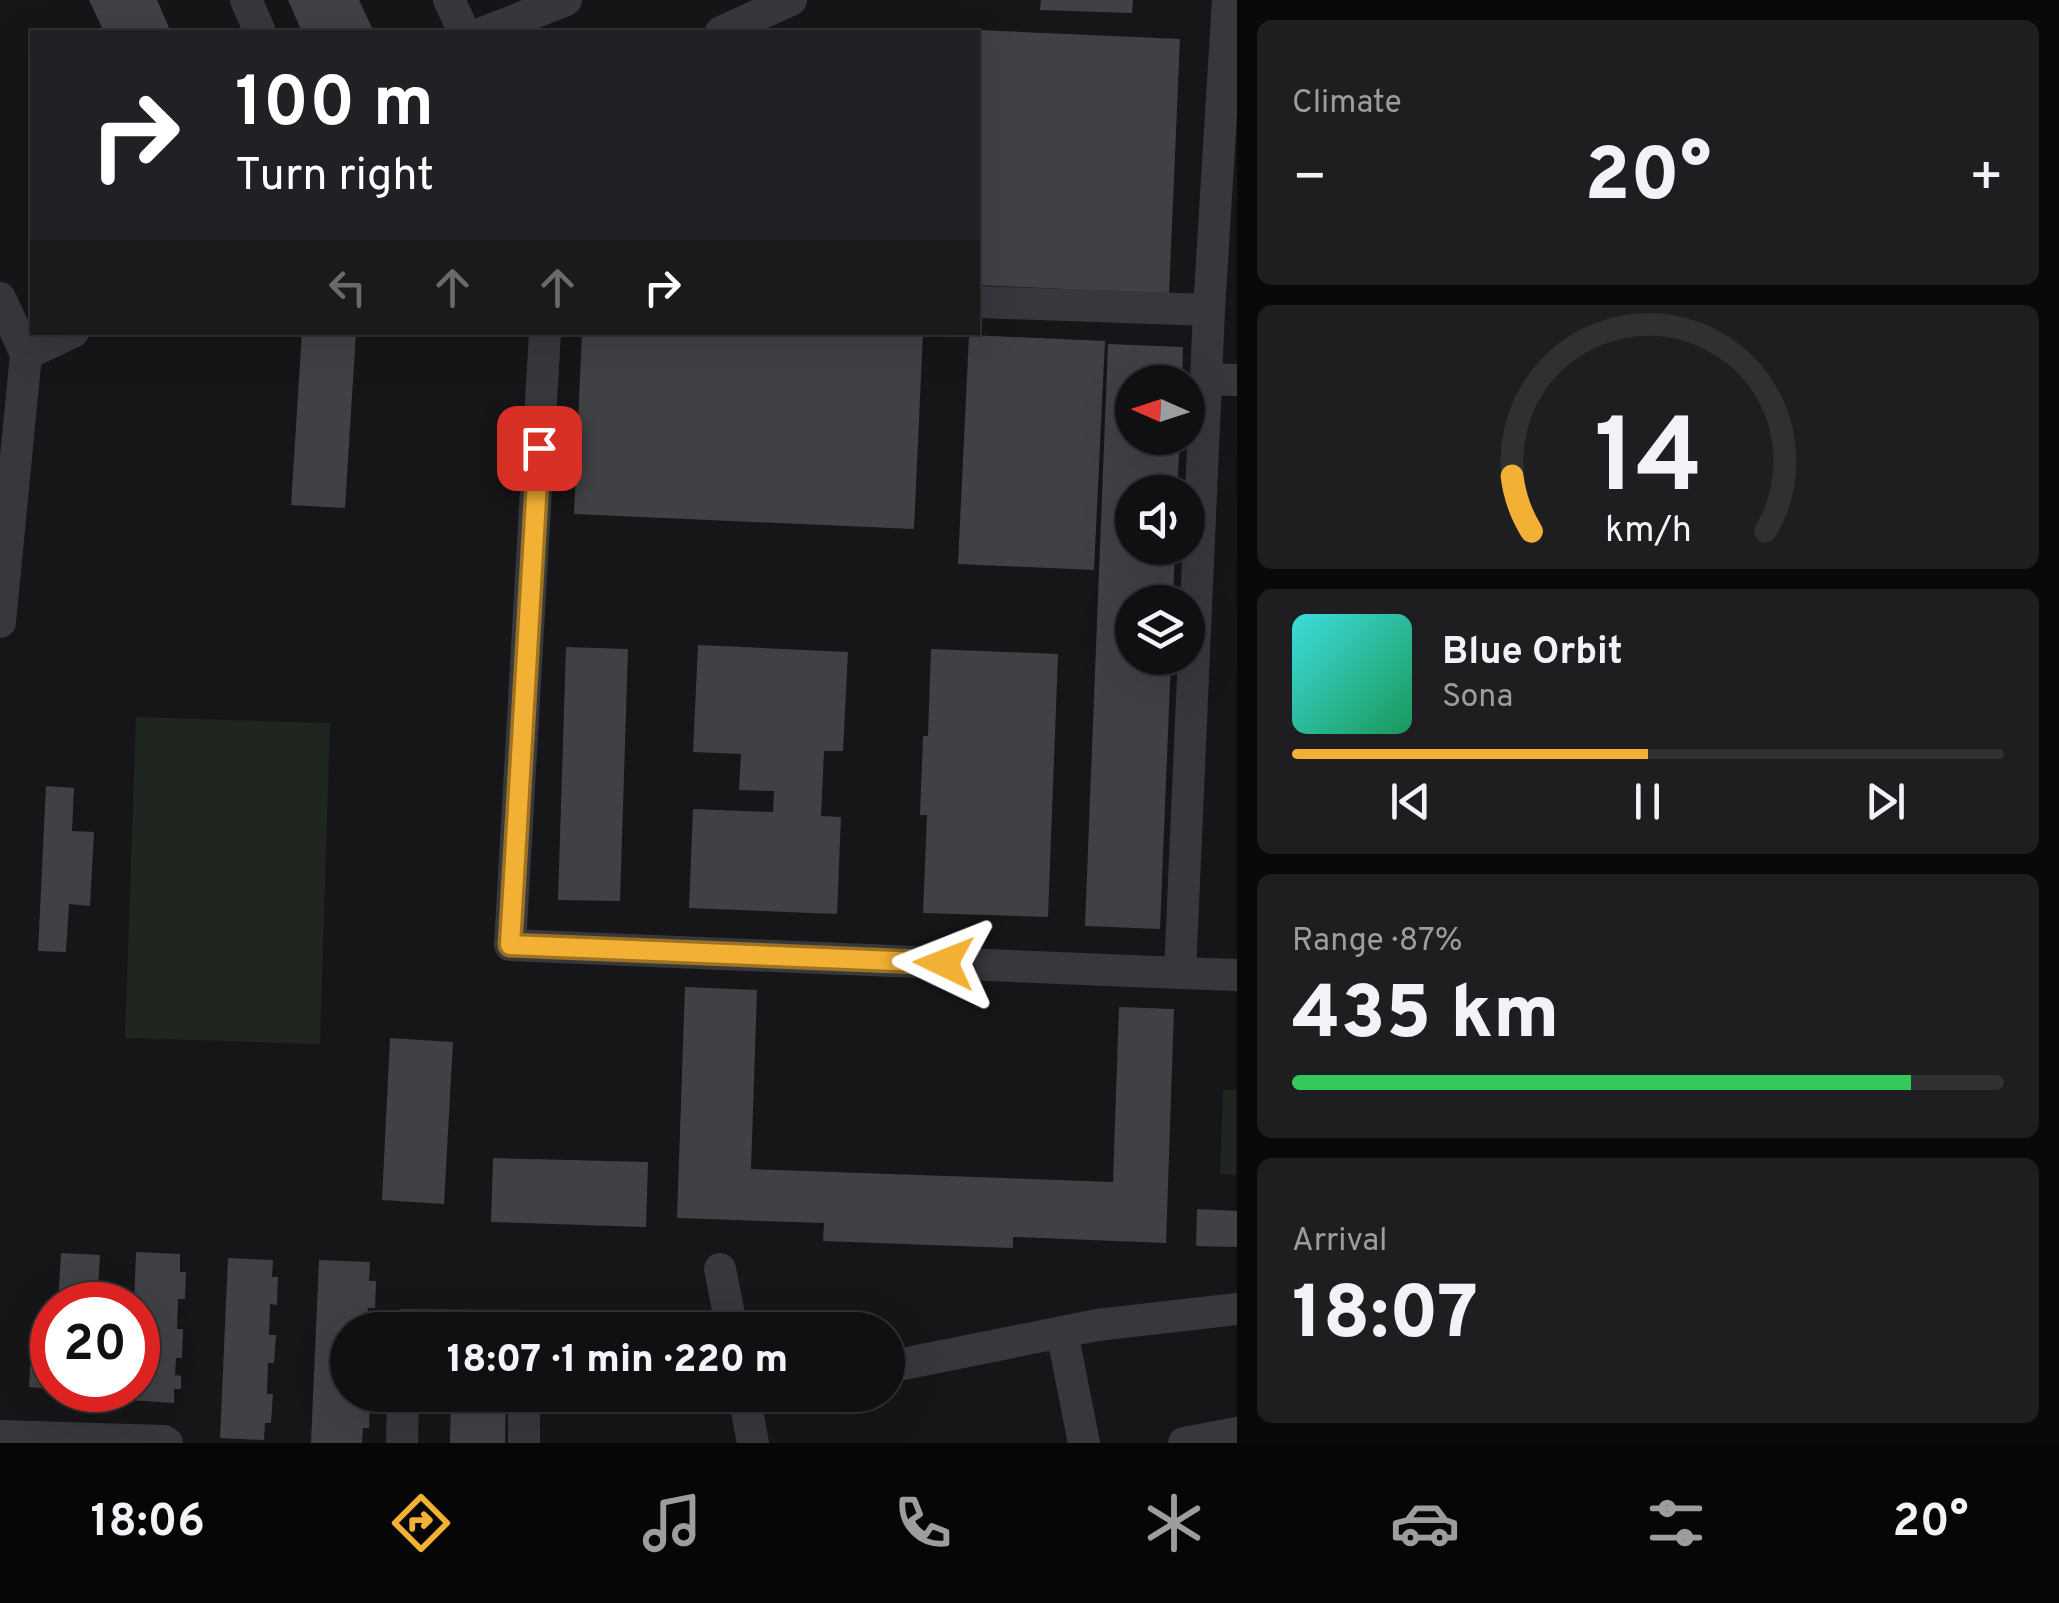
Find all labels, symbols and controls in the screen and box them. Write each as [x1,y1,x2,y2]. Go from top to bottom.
text: 100 m [235,62,434,151]
icon: right [70,70,200,200]
text: Climate [1292,84,1402,124]
text: 20° [1585,132,1711,227]
text: − [1292,145,1327,215]
text: + [1969,145,2004,215]
text: Turn right [235,149,434,206]
icon: left [320,260,375,315]
icon: ahead [425,260,480,315]
icon: ahead [530,260,585,315]
icon: right [635,260,690,315]
north arrow [1115,365,1205,455]
map controls [1115,365,1205,675]
text: 14 [1594,397,1702,529]
pin [497,406,582,491]
icon: arrive [512,421,567,476]
button: sound [1115,475,1205,565]
text: km/h [1605,509,1691,555]
button: layers [1115,585,1205,675]
text: Blue Orbit [1442,629,1623,678]
text: Sona [1442,678,1513,718]
icon: previous [1383,774,1438,829]
icon: pause [1620,774,1675,829]
icon: next [1858,774,1913,829]
position arrow [892,911,996,1015]
text: Range · 87% [1292,922,1463,962]
text: 435 km [1292,970,1559,1065]
text: Arrival [1292,1222,1387,1262]
text: 18:07 [1292,1270,1478,1365]
speed limit sign: 20 [30,1282,160,1412]
text: 18:07 · 1 min · 220 m [447,1337,788,1386]
icon: directions [386,1488,456,1558]
icon: music [637,1488,707,1558]
icon: phone [888,1488,958,1558]
icon: climate [1139,1488,1209,1558]
icon: car [1390,1488,1460,1558]
icon: filters [1641,1488,1711,1558]
text: 18:06 [91,1495,205,1552]
text: 20° [1893,1495,1968,1552]

